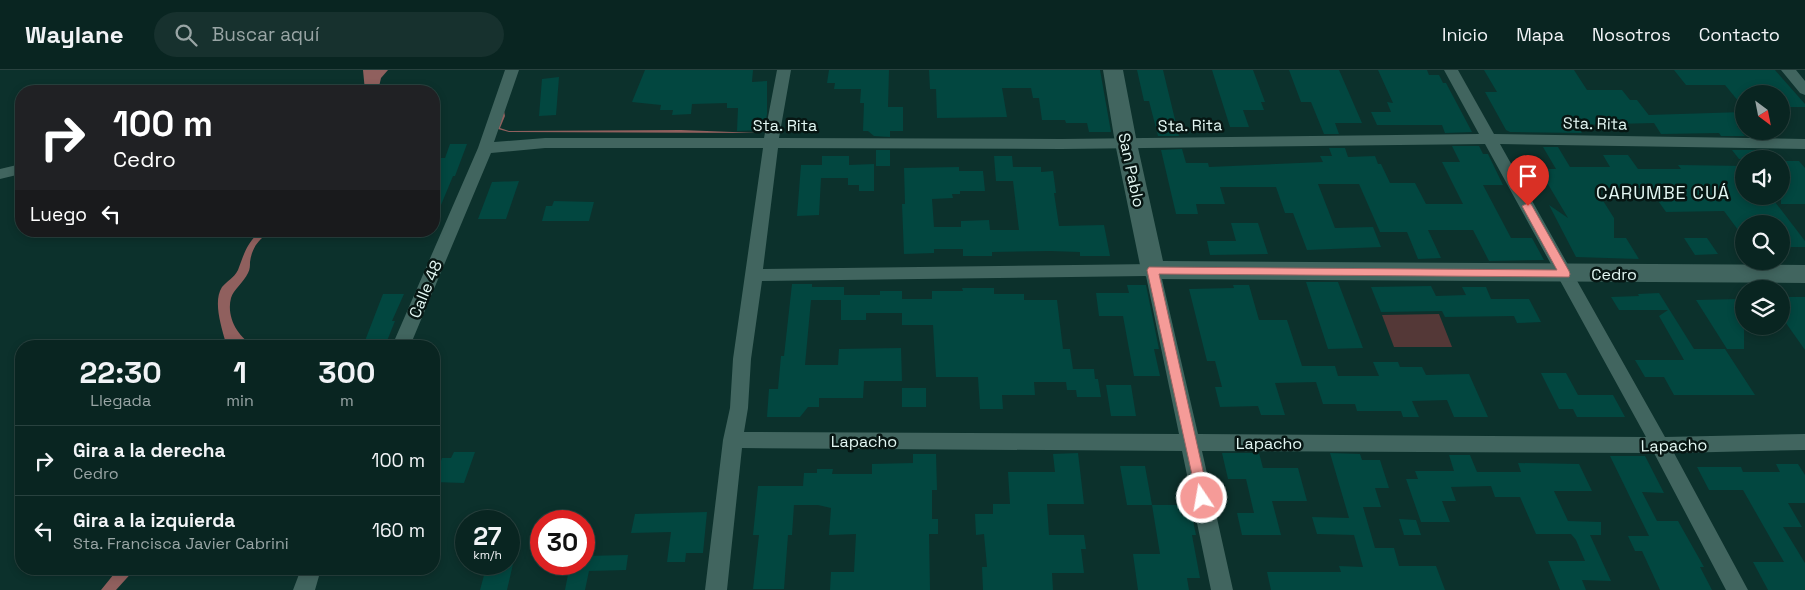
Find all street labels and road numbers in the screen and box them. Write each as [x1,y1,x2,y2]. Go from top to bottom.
street label: Sta. Rita [1563,112,1627,135]
street label: Sta. Rita [1158,114,1222,137]
street label: Sta. Rita [753,115,817,136]
street label: San Pablo [1113,131,1150,209]
street label: Calle 48 [404,257,447,321]
street label: Cedro [1591,264,1637,285]
street label: Lapacho [831,431,897,452]
street label: Lapacho [1236,433,1302,454]
street label: Lapacho [1641,434,1707,457]

